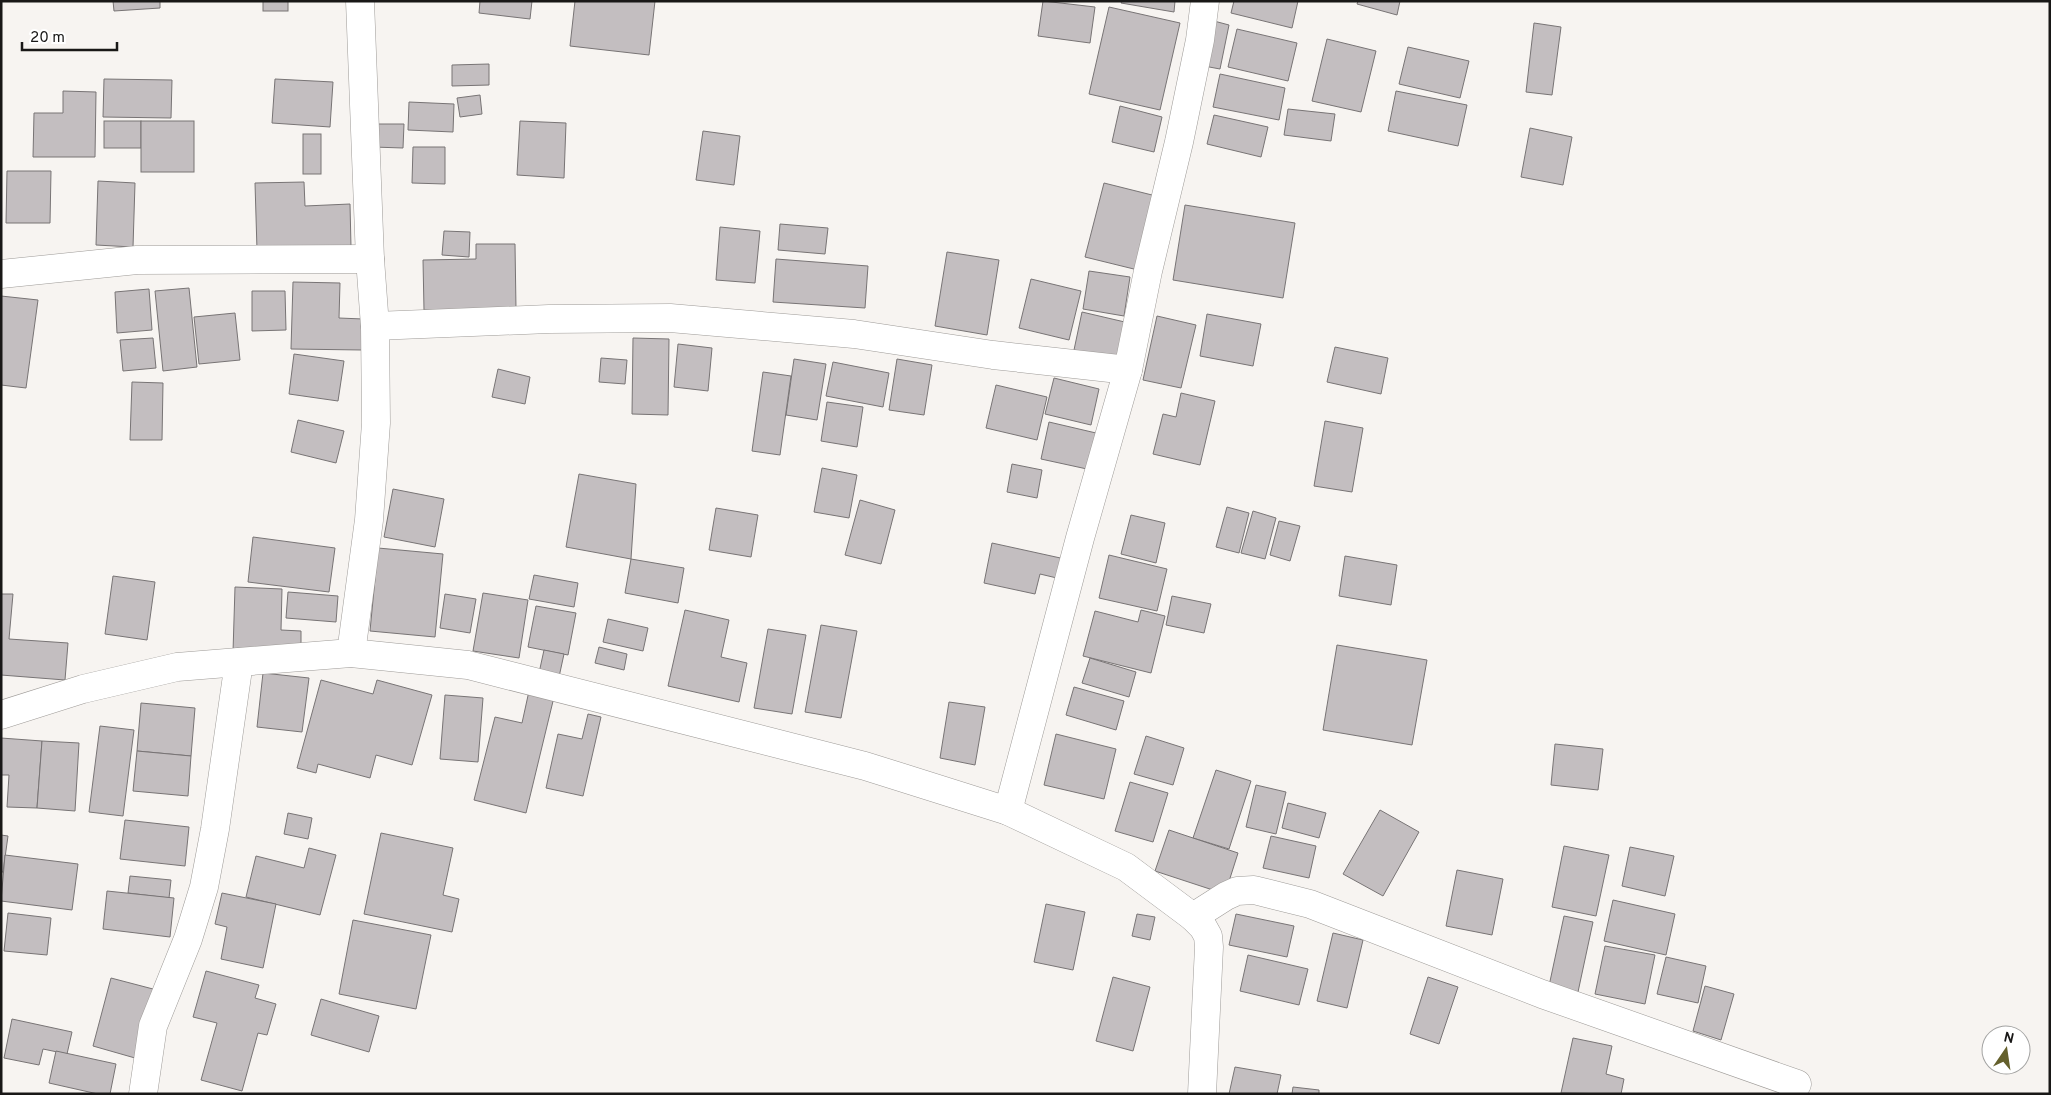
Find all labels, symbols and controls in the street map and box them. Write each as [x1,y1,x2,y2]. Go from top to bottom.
scale bar [22,20,118,52]
text: 20 m [30,29,65,48]
north arrow [1981,1025,2031,1075]
text: N [2002,1029,2015,1048]

